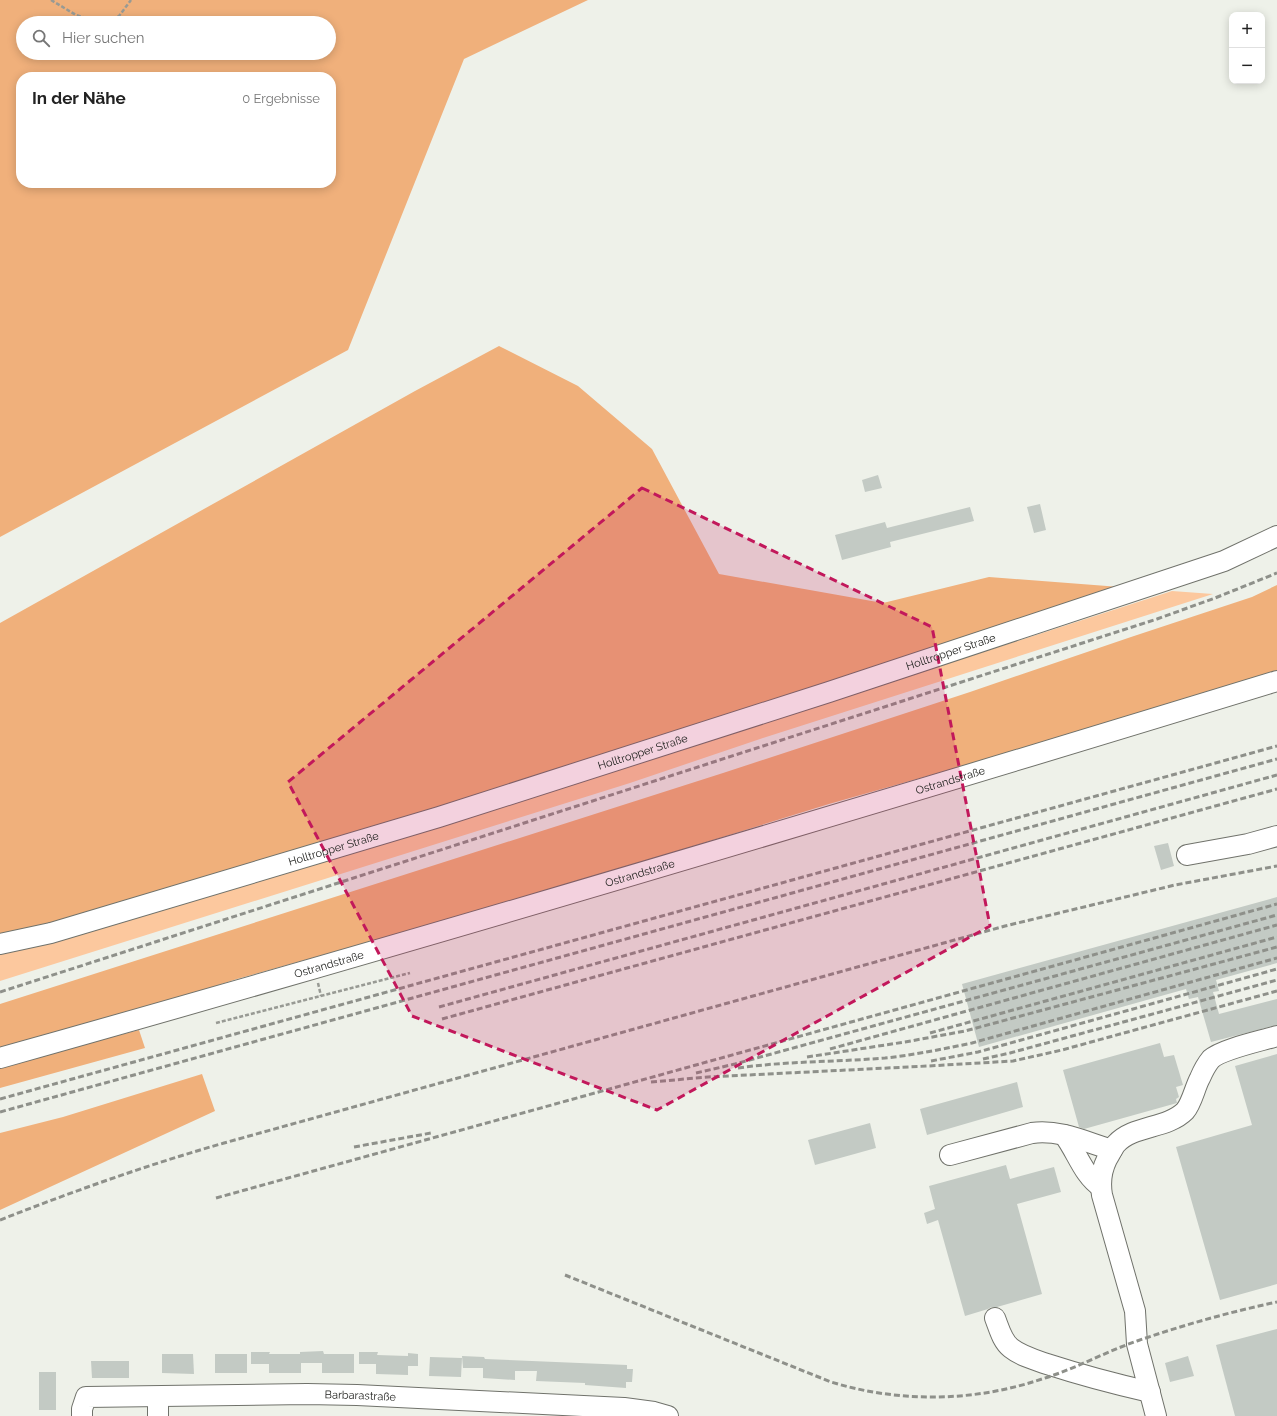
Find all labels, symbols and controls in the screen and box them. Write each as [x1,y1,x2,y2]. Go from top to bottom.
map controls [1229,12,1265,84]
button: + [1229,12,1265,48]
search box [16,16,336,60]
icon: search [30,27,52,49]
text: Hier suchen [62,29,145,47]
button: − [1229,48,1265,84]
text: In der Nähe [32,88,126,108]
text: 0 Ergebnisse [242,91,320,106]
street label: Holltropper Straße [904,631,998,673]
street label: Holltropper Straße [596,732,690,773]
street label: Ostrandstraße [914,764,987,797]
street label: Holltropper Straße [287,829,381,869]
street label: Ostrandstraße [604,857,677,890]
street label: Ostrandstraße [293,948,366,981]
street label: Barbarastraße [325,1388,397,1404]

